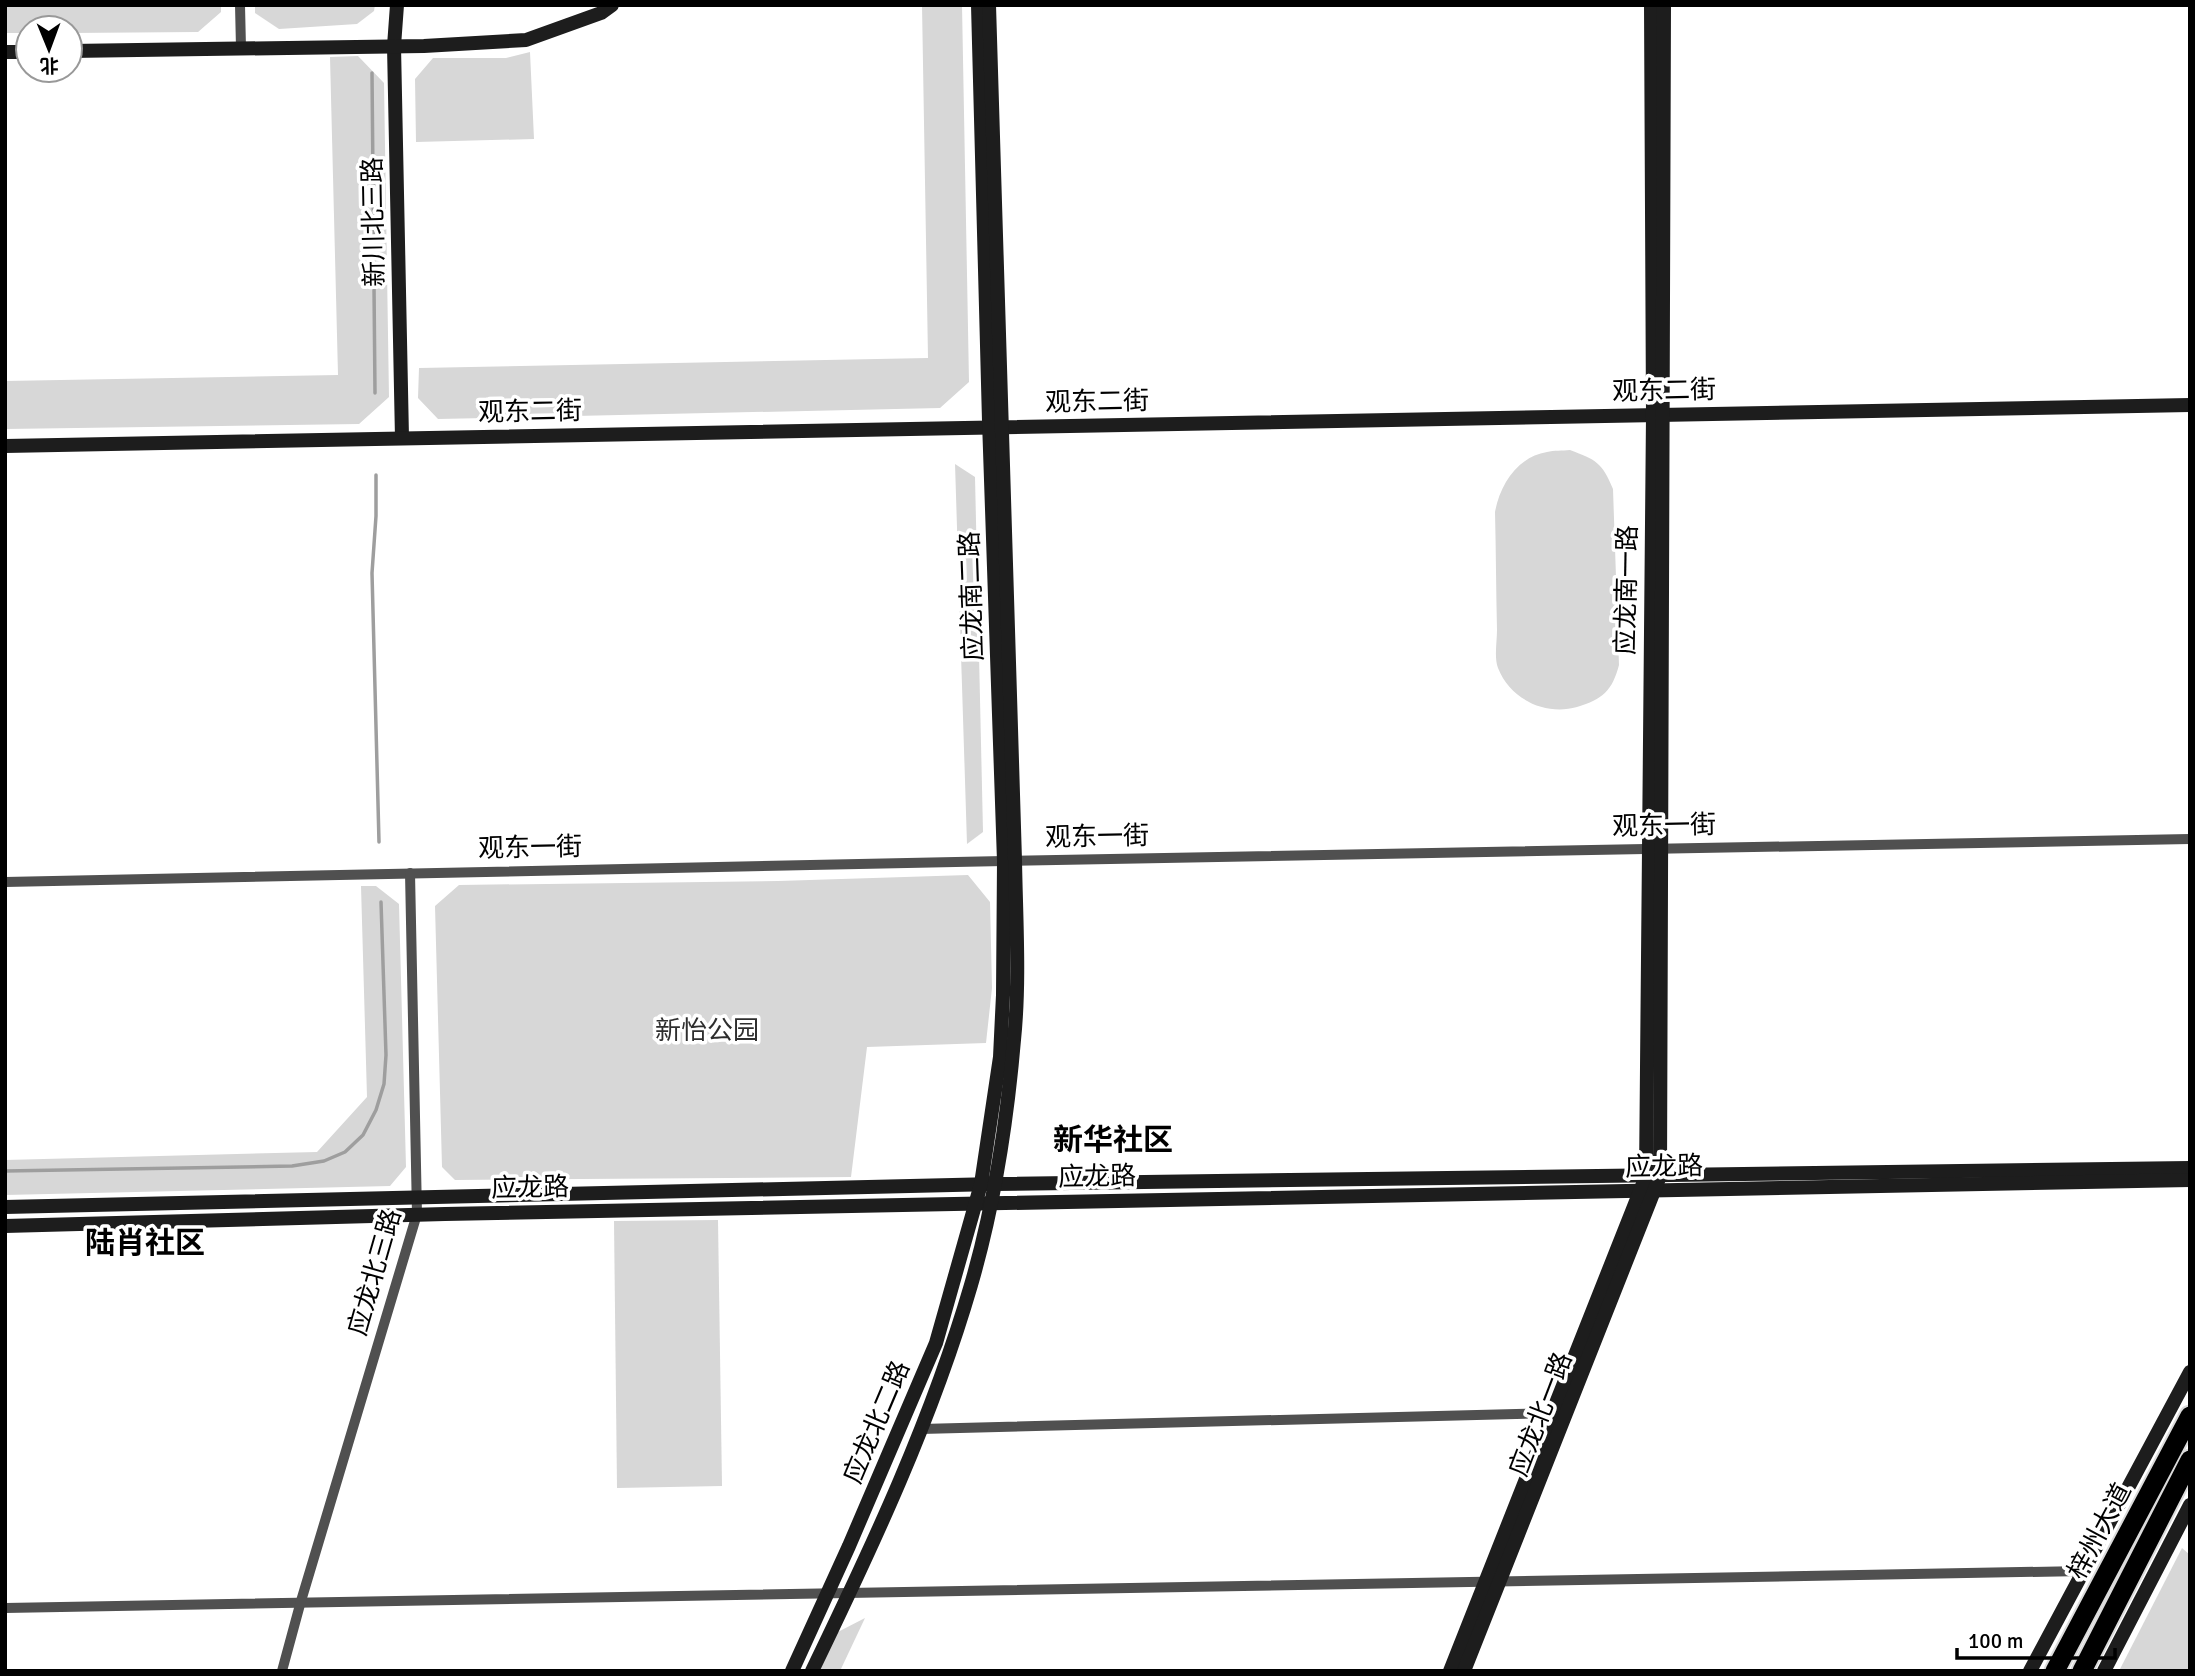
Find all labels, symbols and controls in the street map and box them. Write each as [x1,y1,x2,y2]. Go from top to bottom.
north arrow [14,14,84,84]
text: 北 [40,53,59,77]
street label: 新川北三路 [357,157,391,287]
street label: 观东二街 [1612,374,1716,408]
street label: 观东二街 [1045,385,1149,419]
street label: 观东二街 [478,395,582,429]
street label: 应龙南一路 [1610,525,1644,655]
street label: 应龙南二路 [954,530,990,661]
street label: 观东一街 [1612,809,1716,843]
street label: 观东一街 [1045,820,1149,854]
street label: 观东一街 [478,831,582,865]
park label: 新怡公园 [655,1015,759,1047]
district label: 新华社区 [1053,1122,1173,1159]
street label: 应龙路 [1625,1150,1703,1184]
street label: 应龙路 [1058,1160,1136,1194]
street label: 应龙路 [491,1171,569,1205]
street label: 应龙北三路 [342,1205,408,1339]
district label: 陆肖社区 [85,1225,205,1262]
street label: 应龙北一路 [1503,1348,1579,1481]
street label: 应龙北二路 [837,1356,917,1488]
street label: 梓州大道 [2061,1478,2138,1585]
scale bar [1957,1616,2114,1660]
text: 100 m [1968,1628,2023,1654]

